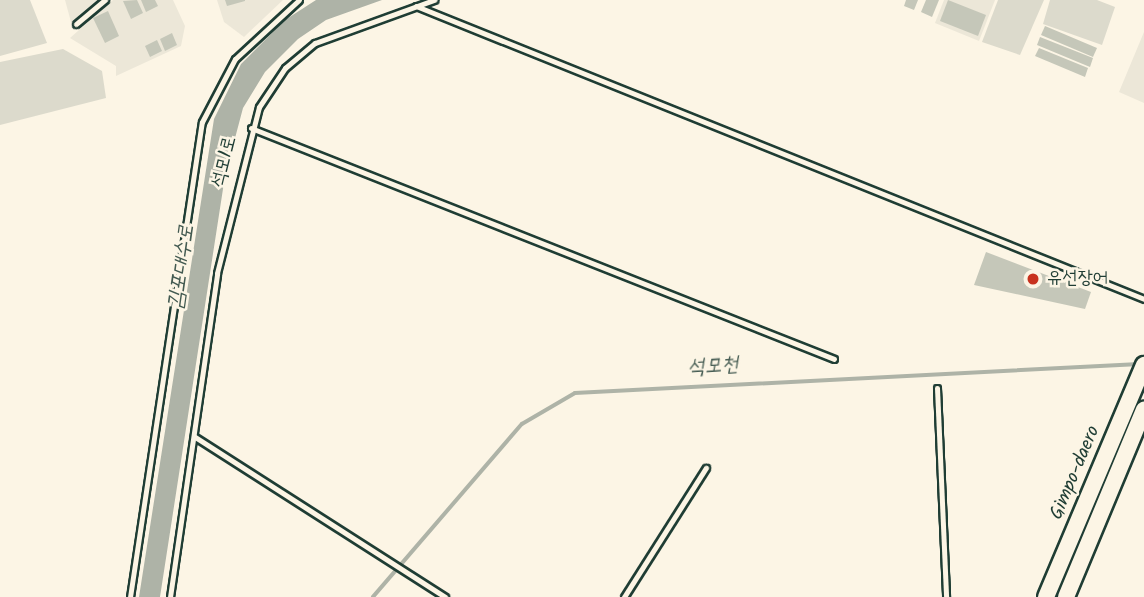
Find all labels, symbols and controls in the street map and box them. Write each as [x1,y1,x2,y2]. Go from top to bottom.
street label: 석모1로 [208,134,242,190]
water label: 김포대수로 [164,223,200,311]
place label: 유선장어 [1047,268,1108,290]
marker: 유선장어 [1025,271,1041,287]
water label: 석모천 [687,353,739,381]
street label: Gimpo-daero [1046,423,1106,523]

